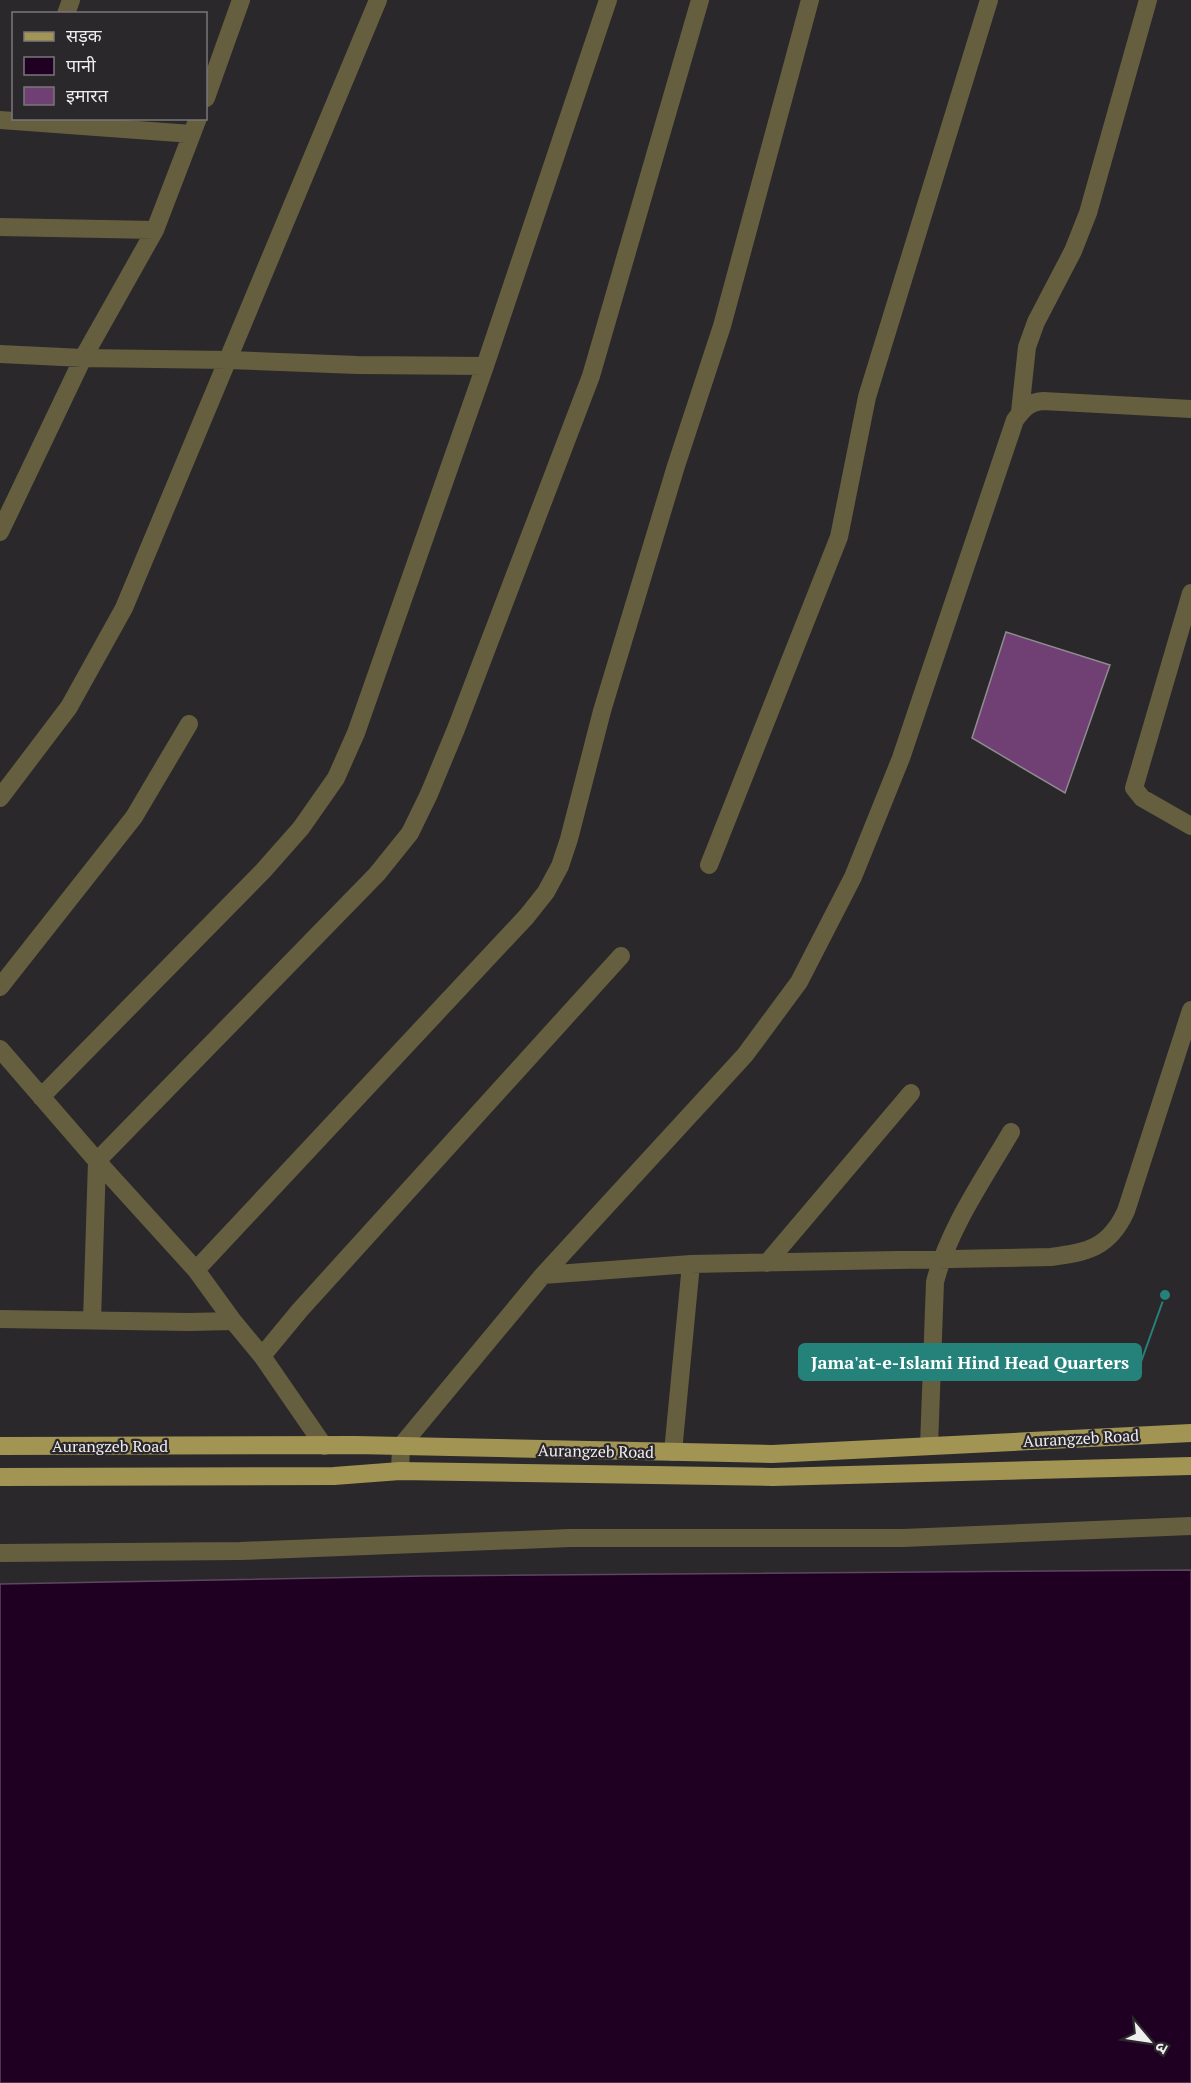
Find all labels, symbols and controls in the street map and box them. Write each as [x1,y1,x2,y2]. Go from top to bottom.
legend [12,12,207,120]
text: सड़क [66,23,103,47]
text: पानी [66,53,96,77]
text: इमारत [66,83,109,107]
callout: Jama'at-e-Islami Hind Head Quarters [799,1344,1141,1380]
text: Jama'at-e-Islami Hind Head Quarters [811,1350,1129,1374]
street label: Aurangzeb Road [1022,1424,1140,1452]
street label: Aurangzeb Road [52,1435,168,1457]
street label: Aurangzeb Road [538,1439,654,1463]
north arrow [1119,2011,1179,2071]
text: उ [1150,2039,1174,2058]

